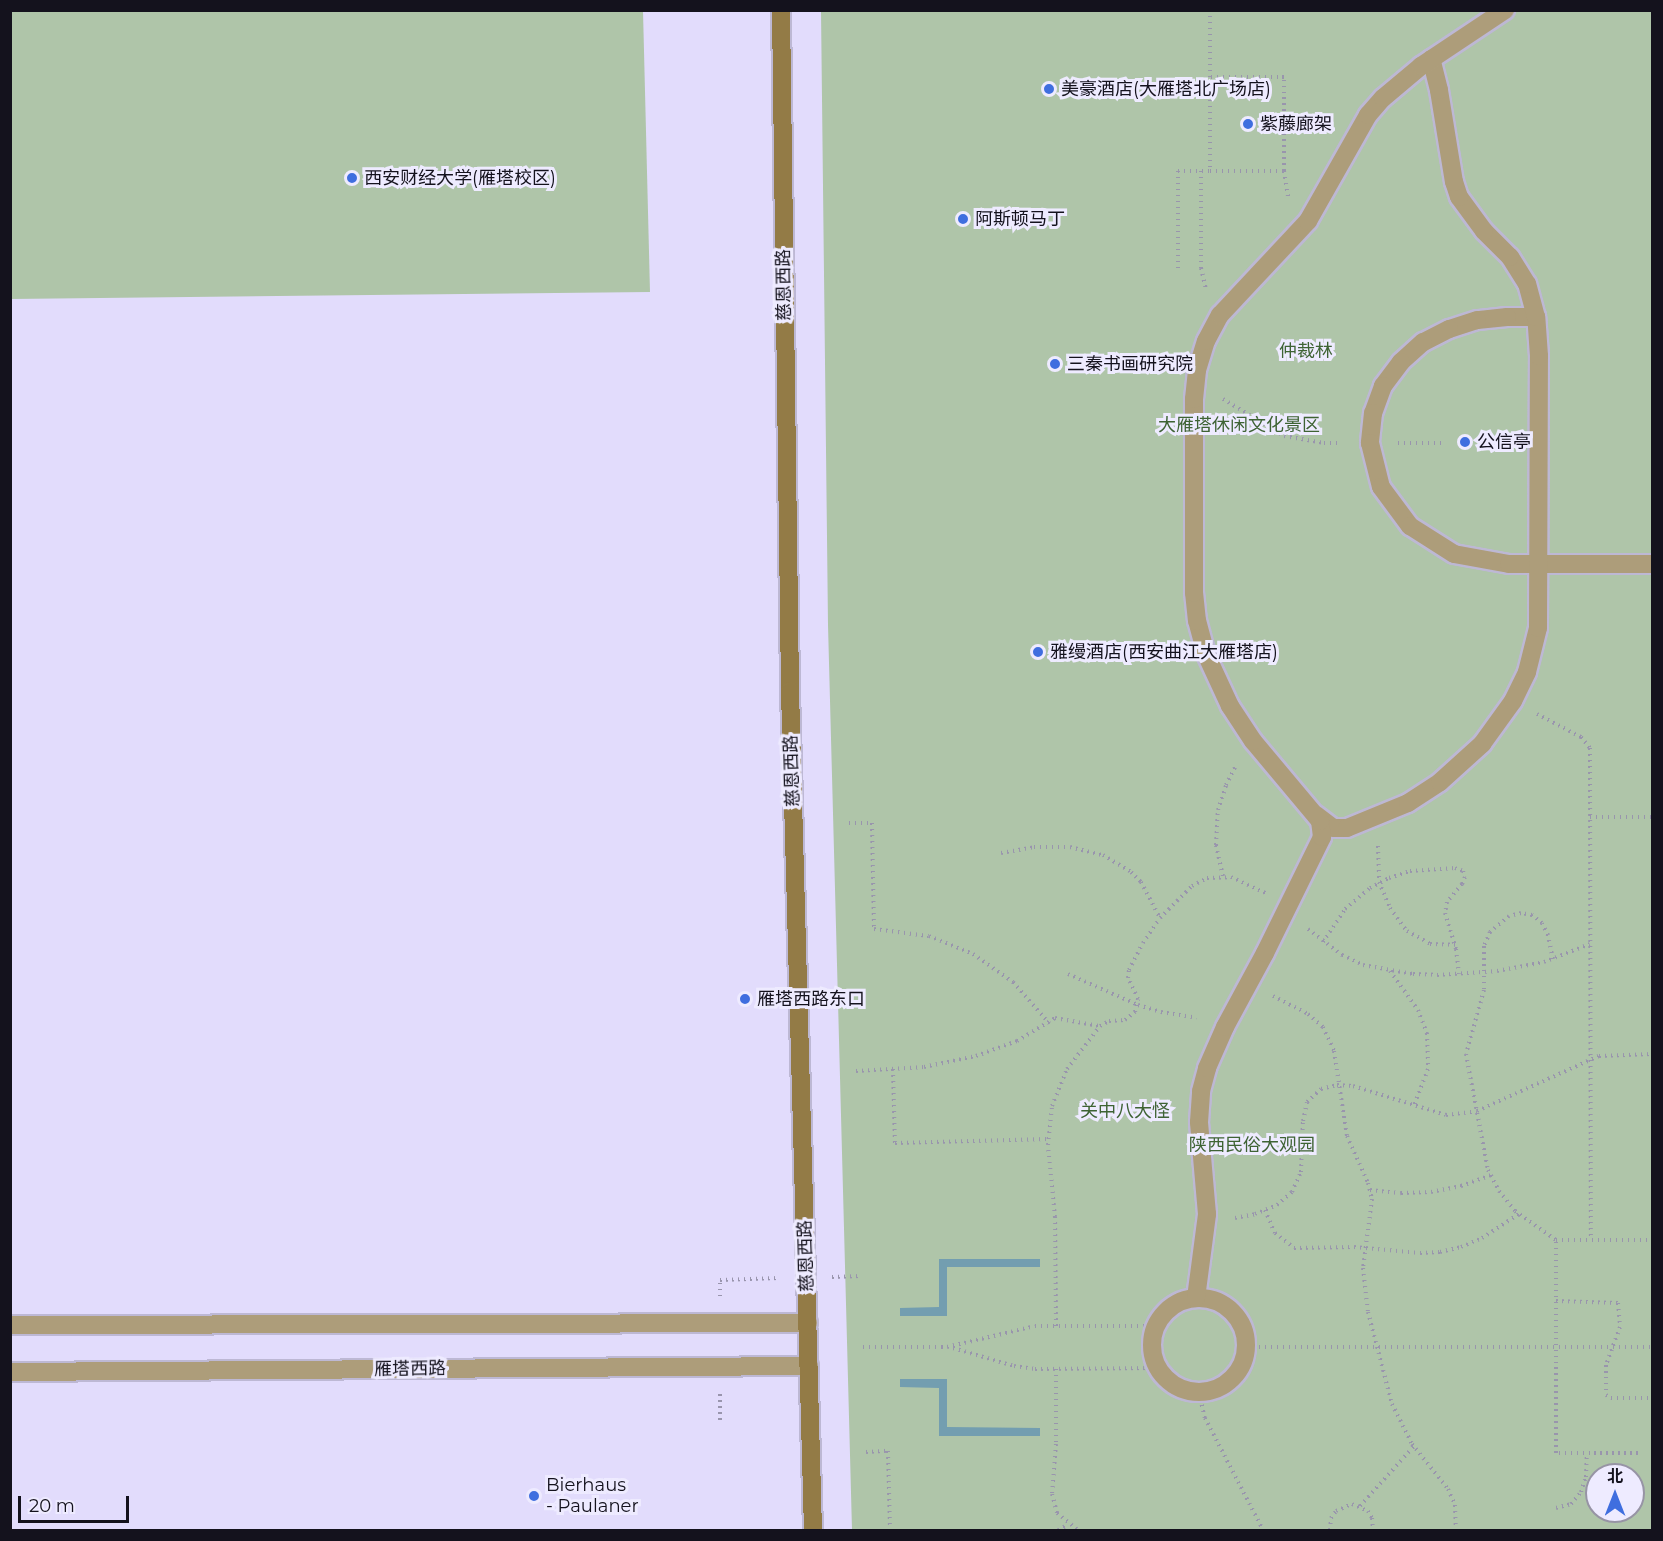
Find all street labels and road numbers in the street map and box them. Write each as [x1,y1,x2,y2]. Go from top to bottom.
street label: 慈恩西路 [773,249,795,321]
street label: 慈恩西路 [780,735,804,807]
street label: 慈恩西路 [794,1220,818,1292]
street label: 雁塔西路 [374,1358,446,1380]

